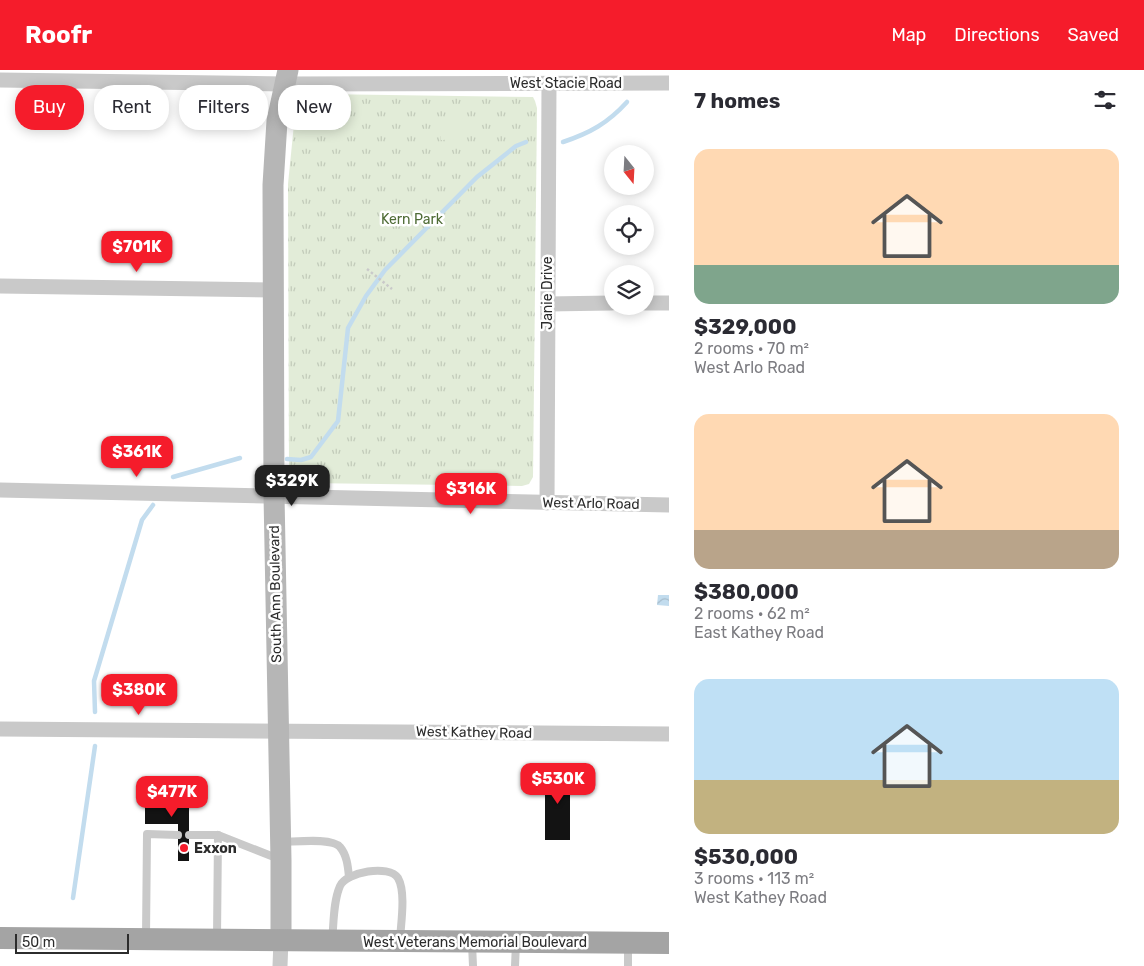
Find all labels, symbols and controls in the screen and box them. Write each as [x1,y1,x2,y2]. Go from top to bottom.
text: Roofr [25,21,92,49]
text: Map [891,24,926,46]
text: Directions [954,24,1040,46]
text: Saved [1068,24,1119,46]
street label: West Stacie Road [510,75,622,92]
chip: Buy [15,85,84,130]
chip: Rent [94,85,169,130]
chip: Filters [179,85,268,130]
chip: New [278,85,351,130]
icon: filters [1091,86,1119,114]
text: 7 homes [694,88,780,113]
north arrow [604,145,654,195]
map controls [604,145,654,315]
icon: home [862,181,952,271]
button: locate [604,205,654,255]
park label: Kern Park [381,211,444,228]
pin: $701K [102,230,172,273]
text: $701K [112,237,162,256]
street label: Janie Drive [539,256,556,330]
button: layers [604,265,654,315]
text: $329,000 [694,314,796,339]
text: 2 rooms · 70 m² [694,339,809,358]
text: West Arlo Road [694,358,805,377]
pin: $361K [102,436,172,478]
text: $361K [112,442,162,461]
icon: home [862,446,952,536]
pin: $329K [257,464,327,507]
text: $329K [266,471,318,490]
pin: $316K [436,472,506,515]
text: $316K [446,479,496,498]
street label: West Arlo Road [542,494,640,513]
street label: South Ann Boulevard [266,525,285,663]
text: $380,000 [694,579,799,604]
text: 2 rooms · 62 m² [694,604,810,623]
text: East Kathey Road [694,623,824,642]
pin: $380K [104,674,174,716]
text: $380K [112,680,166,699]
icon: home [862,711,952,801]
street label: West Kathey Road [416,723,532,742]
pin: $530K [523,762,593,805]
text: $530K [531,769,585,788]
pin: $477K [137,776,207,818]
text: $477K [147,782,197,801]
place label: Exxon [194,840,237,857]
marker: Exxon [178,842,190,854]
text: $530,000 [694,844,798,869]
text: 3 rooms · 113 m² [694,869,814,888]
text: West Kathey Road [694,888,827,907]
scale bar [15,931,129,954]
text: 50 m [22,934,55,951]
street label: West Veterans Memorial Boulevard [363,934,587,951]

